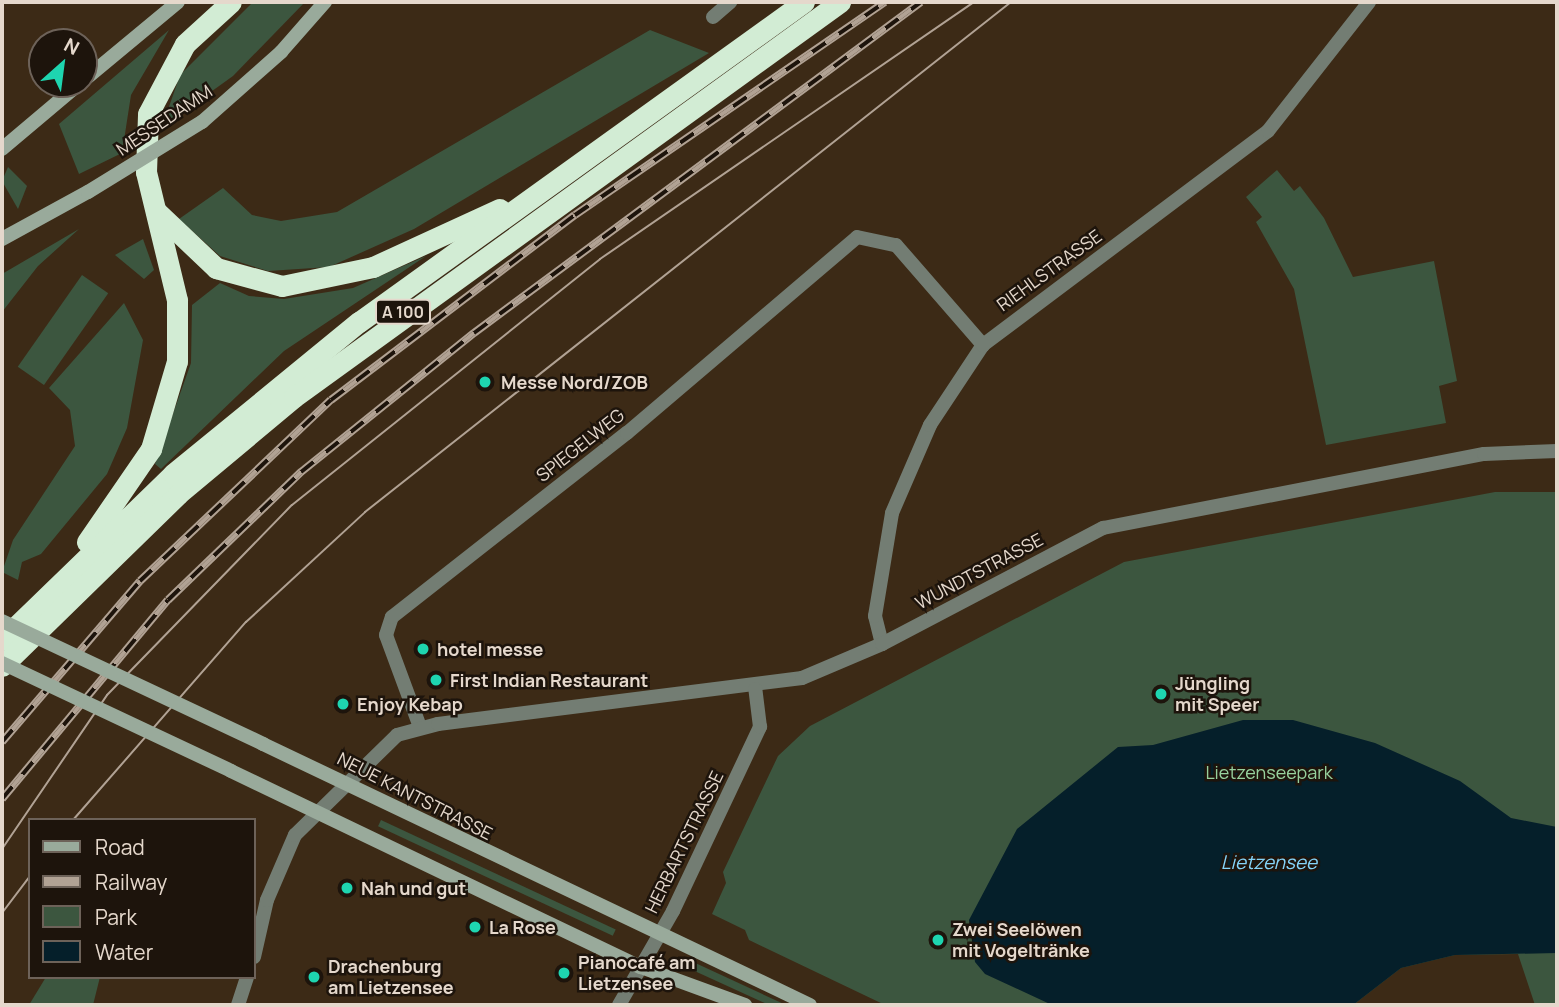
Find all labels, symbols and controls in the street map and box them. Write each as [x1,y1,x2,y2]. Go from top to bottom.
north arrow [28,28,98,98]
text: N [60,32,84,61]
street label: MESSEDAMM [112,80,216,160]
street label: RIEHLSTRASSE [992,225,1106,315]
road number: A 100 [375,300,431,324]
place label: Messe Nord/ZOB [501,371,648,393]
marker: Messe Nord/ZOB [475,372,495,392]
street label: SPIEGELWEG [532,404,628,486]
street label: WUNDTSTRASSE [912,528,1046,614]
place label: hotel messe [437,638,543,660]
marker: hotel messe [415,641,431,657]
place label: First Indian Restaurant [450,669,648,691]
marker: First Indian Restaurant [428,672,444,688]
place label: Jüngling mit Speer [1175,673,1259,716]
marker: Jüngling mit Speer [1153,686,1169,702]
place label: Enjoy Kebap [357,693,463,715]
marker: Enjoy Kebap [335,696,351,712]
street label: NEUE KANTSTRASSE [334,748,496,844]
park label: Lietzenseepark [1205,761,1333,783]
street label: HERBARTSTRASSE [640,767,728,917]
legend [28,818,256,979]
text: Road [95,833,145,861]
water label: Lietzensee [1221,852,1317,874]
text: Railway [95,868,167,896]
place label: Nah und gut [361,877,466,899]
marker: Nah und gut [339,880,355,896]
text: Park [95,903,137,931]
place label: La Rose [489,916,556,938]
marker: La Rose [467,919,483,935]
place label: Zwei Seelöwen mit Vogeltränke [952,919,1090,962]
marker: Zwei Seelöwen mit Vogeltränke [930,932,946,948]
text: Water [95,938,153,966]
place label: Pianocafé am Lietzensee [578,952,696,995]
place label: Drachenburg am Lietzensee [328,956,454,998]
marker: Pianocafé am Lietzensee [556,965,572,981]
marker: Drachenburg am Lietzensee [306,969,322,985]

